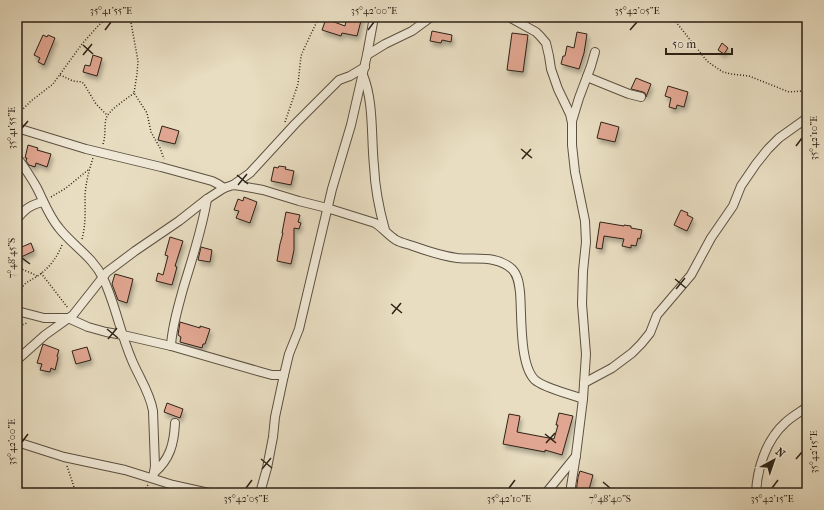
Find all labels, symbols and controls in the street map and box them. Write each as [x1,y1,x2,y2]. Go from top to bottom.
text: 35°41'55"E [90,5,132,17]
text: 35°42'00"E [351,5,397,17]
text: 35°42'05"E [614,5,660,17]
scale bar [666,30,732,56]
text: 50 m [672,37,696,51]
text: 35°41'55"E [6,107,18,149]
text: 35°42'10"E [808,116,820,160]
text: 7°48'45"S [6,238,18,278]
text: 35°42'00"E [6,419,18,465]
text: 35°42'15"E [808,430,820,474]
north arrow [754,440,794,480]
text: N [773,445,788,461]
text: 35°42'05"E [223,493,269,505]
text: 35°42'10"E [487,493,531,505]
text: 7°48'40"S [589,493,631,505]
text: 35°42'15"E [750,493,794,505]

